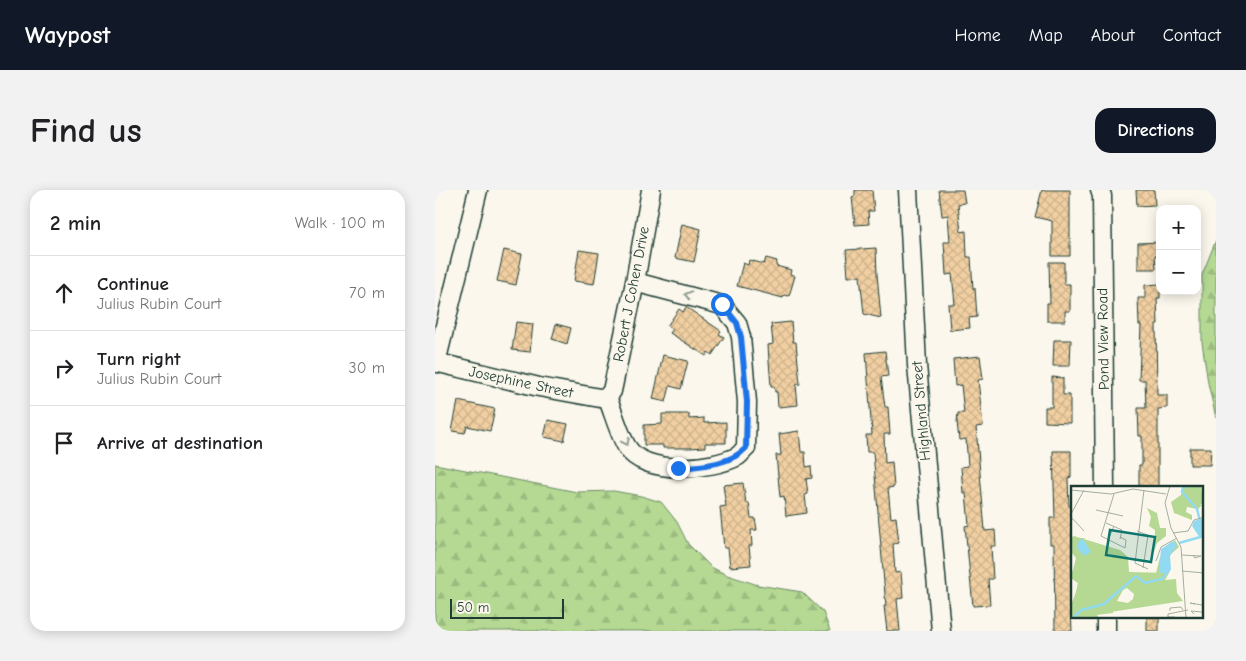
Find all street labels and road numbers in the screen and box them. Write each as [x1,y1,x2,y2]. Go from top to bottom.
street label: Robert J Cohen Drive [609,224,653,363]
street label: Pond View Road [1093,288,1113,390]
street label: Highland Street [908,360,934,462]
street label: Josephine Street [467,362,575,402]

